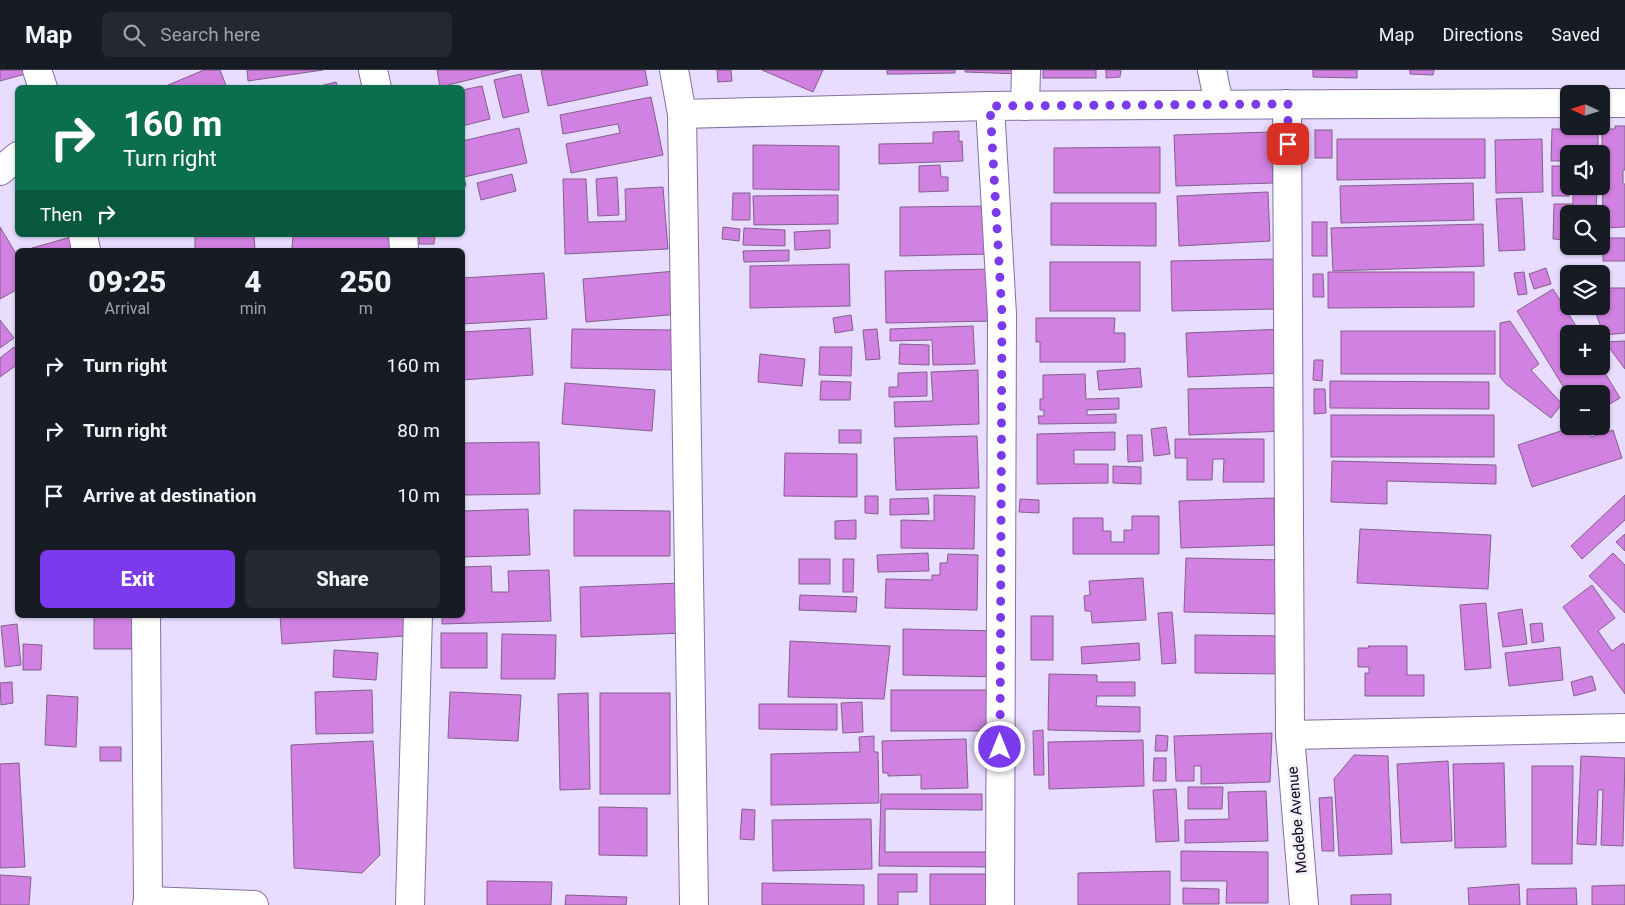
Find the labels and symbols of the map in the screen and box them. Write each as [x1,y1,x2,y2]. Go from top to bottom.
north arrow [1560,85,1610,135]
pin [1267,123,1309,165]
position arrow [973,720,1025,772]
street label: Modebe Avenue [1283,766,1311,874]

